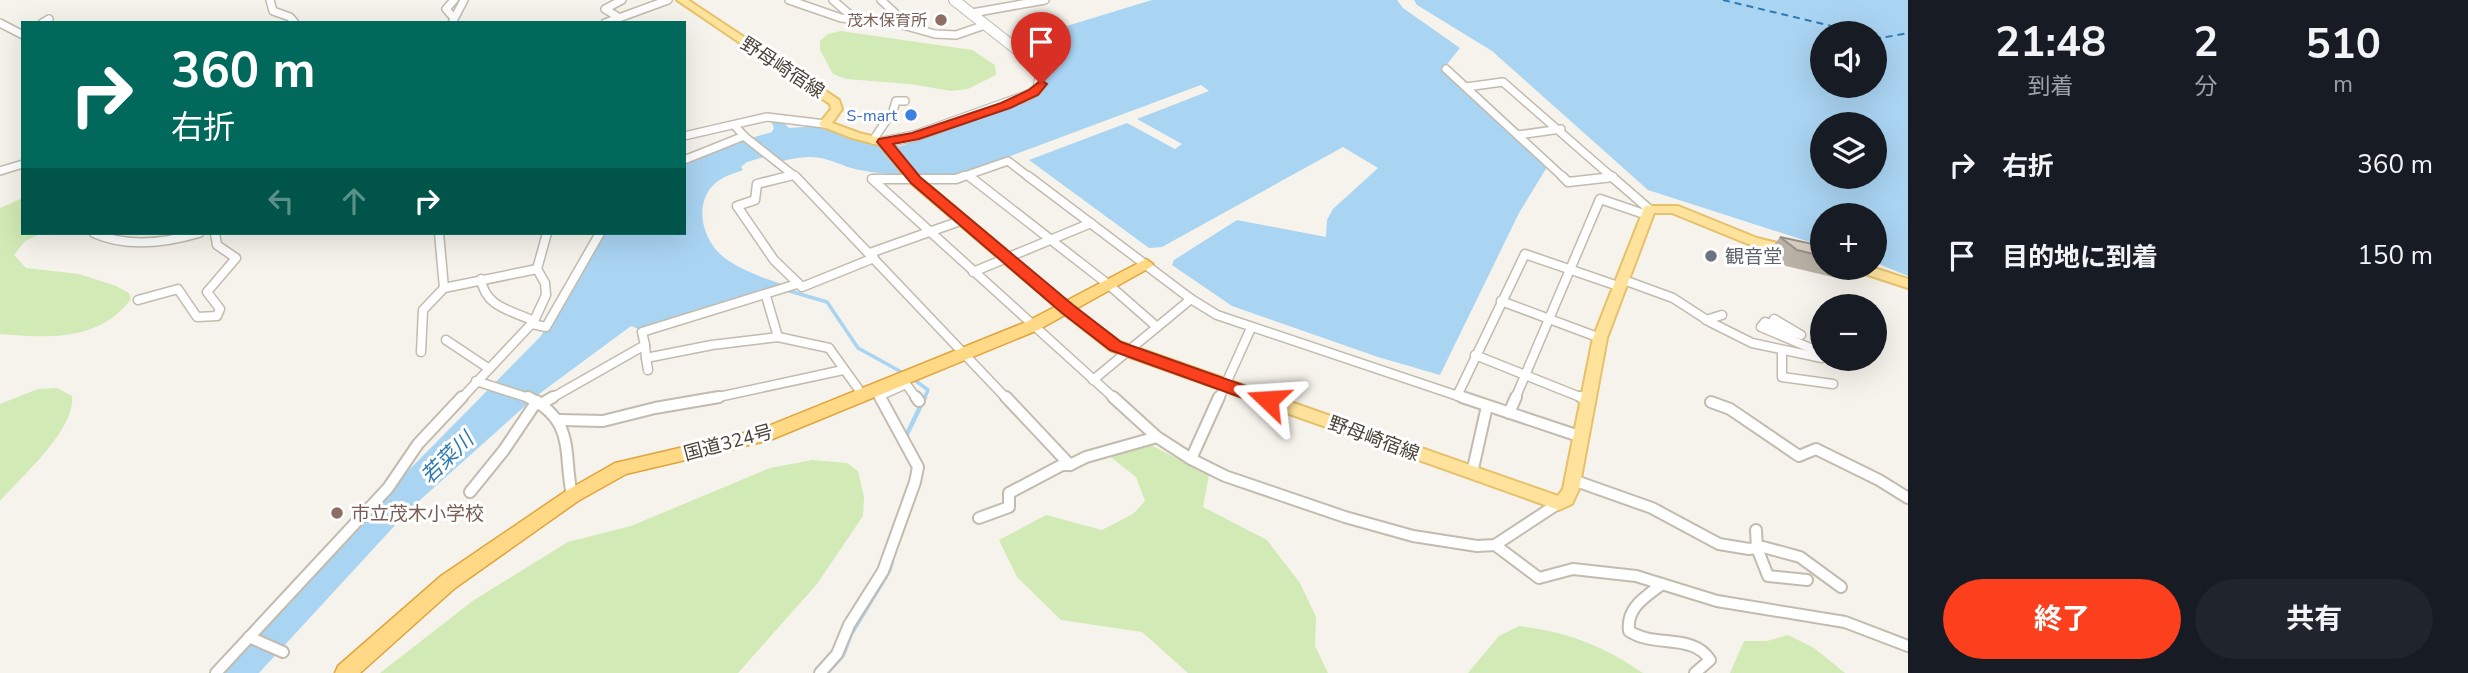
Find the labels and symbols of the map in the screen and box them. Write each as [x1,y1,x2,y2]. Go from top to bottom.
place label: 茂木保育所 [847,10,927,32]
marker: 茂木保育所 [933,12,949,28]
pin [1011,12.0,1071,84]
street label: 野母崎宿線 [736,31,829,105]
place label: S-mart [846,105,897,127]
marker: S-mart [903,107,919,123]
place label: 観音堂 [1725,244,1782,270]
marker: 観音堂 [1703,248,1719,264]
position arrow [1231,363,1305,437]
street label: 野母崎宿線 [1325,410,1423,467]
street label: 国道324号 [681,419,776,467]
water label: 若菜川 [415,425,481,490]
place label: 市立茂木小学校 [351,501,484,527]
marker: 市立茂木小学校 [329,505,345,521]

